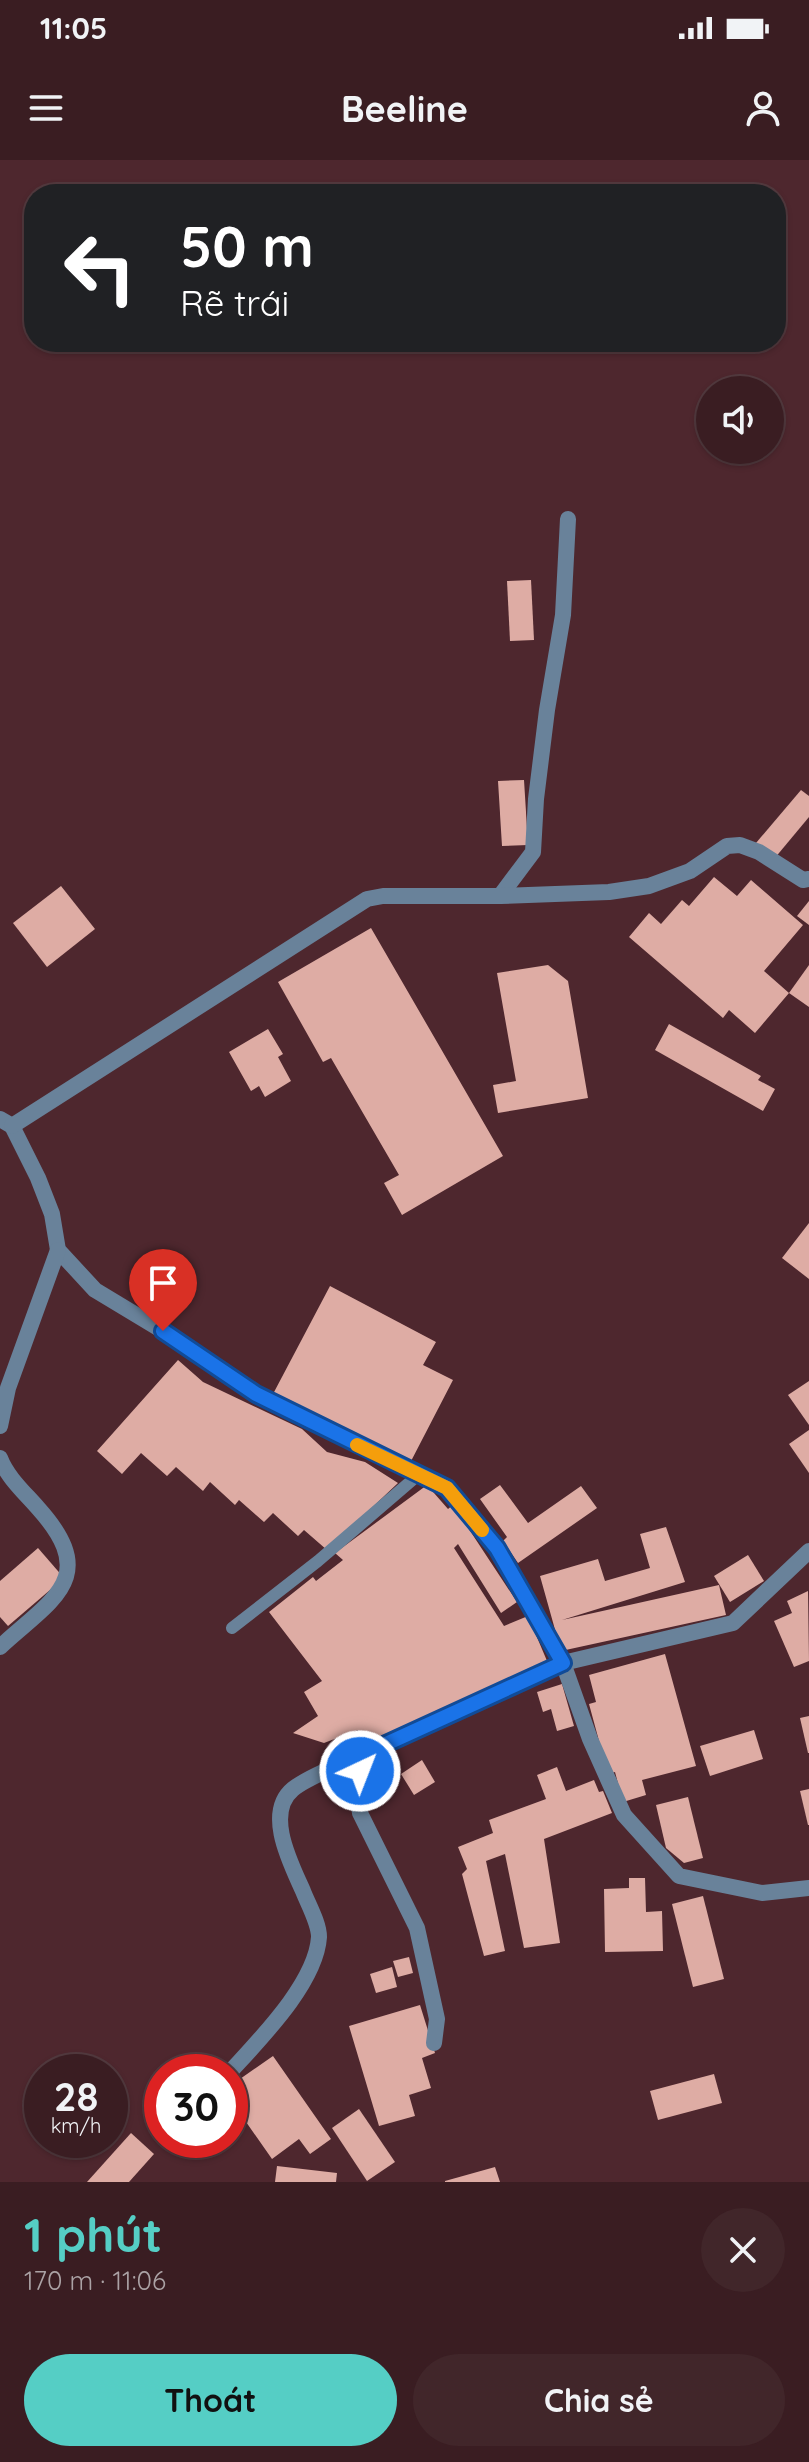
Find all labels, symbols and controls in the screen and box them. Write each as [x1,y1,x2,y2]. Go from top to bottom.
text: 11:05 [40,9,107,47]
icon: menu [24,86,68,130]
text: Beeline [341,86,468,131]
icon: person [741,86,785,130]
text: 50 m [180,211,314,281]
icon: left [48,216,152,320]
text: Rẽ trái [180,280,289,325]
map controls [696,376,784,464]
button: sound [696,376,784,464]
pin [129,1249,197,1331]
icon: arrive [141,1261,185,1305]
position arrow [318,1729,402,1813]
speed limit sign: 30 [144,2054,248,2158]
text: 28 [54,2071,98,2121]
text: km/h [51,2113,101,2138]
text: 1 phút [24,2204,162,2264]
button: close [701,2208,785,2292]
text: 170 m · 11:06 [24,2264,166,2297]
button: Thoát [24,2354,397,2446]
button: Chia sẻ [413,2354,785,2446]

